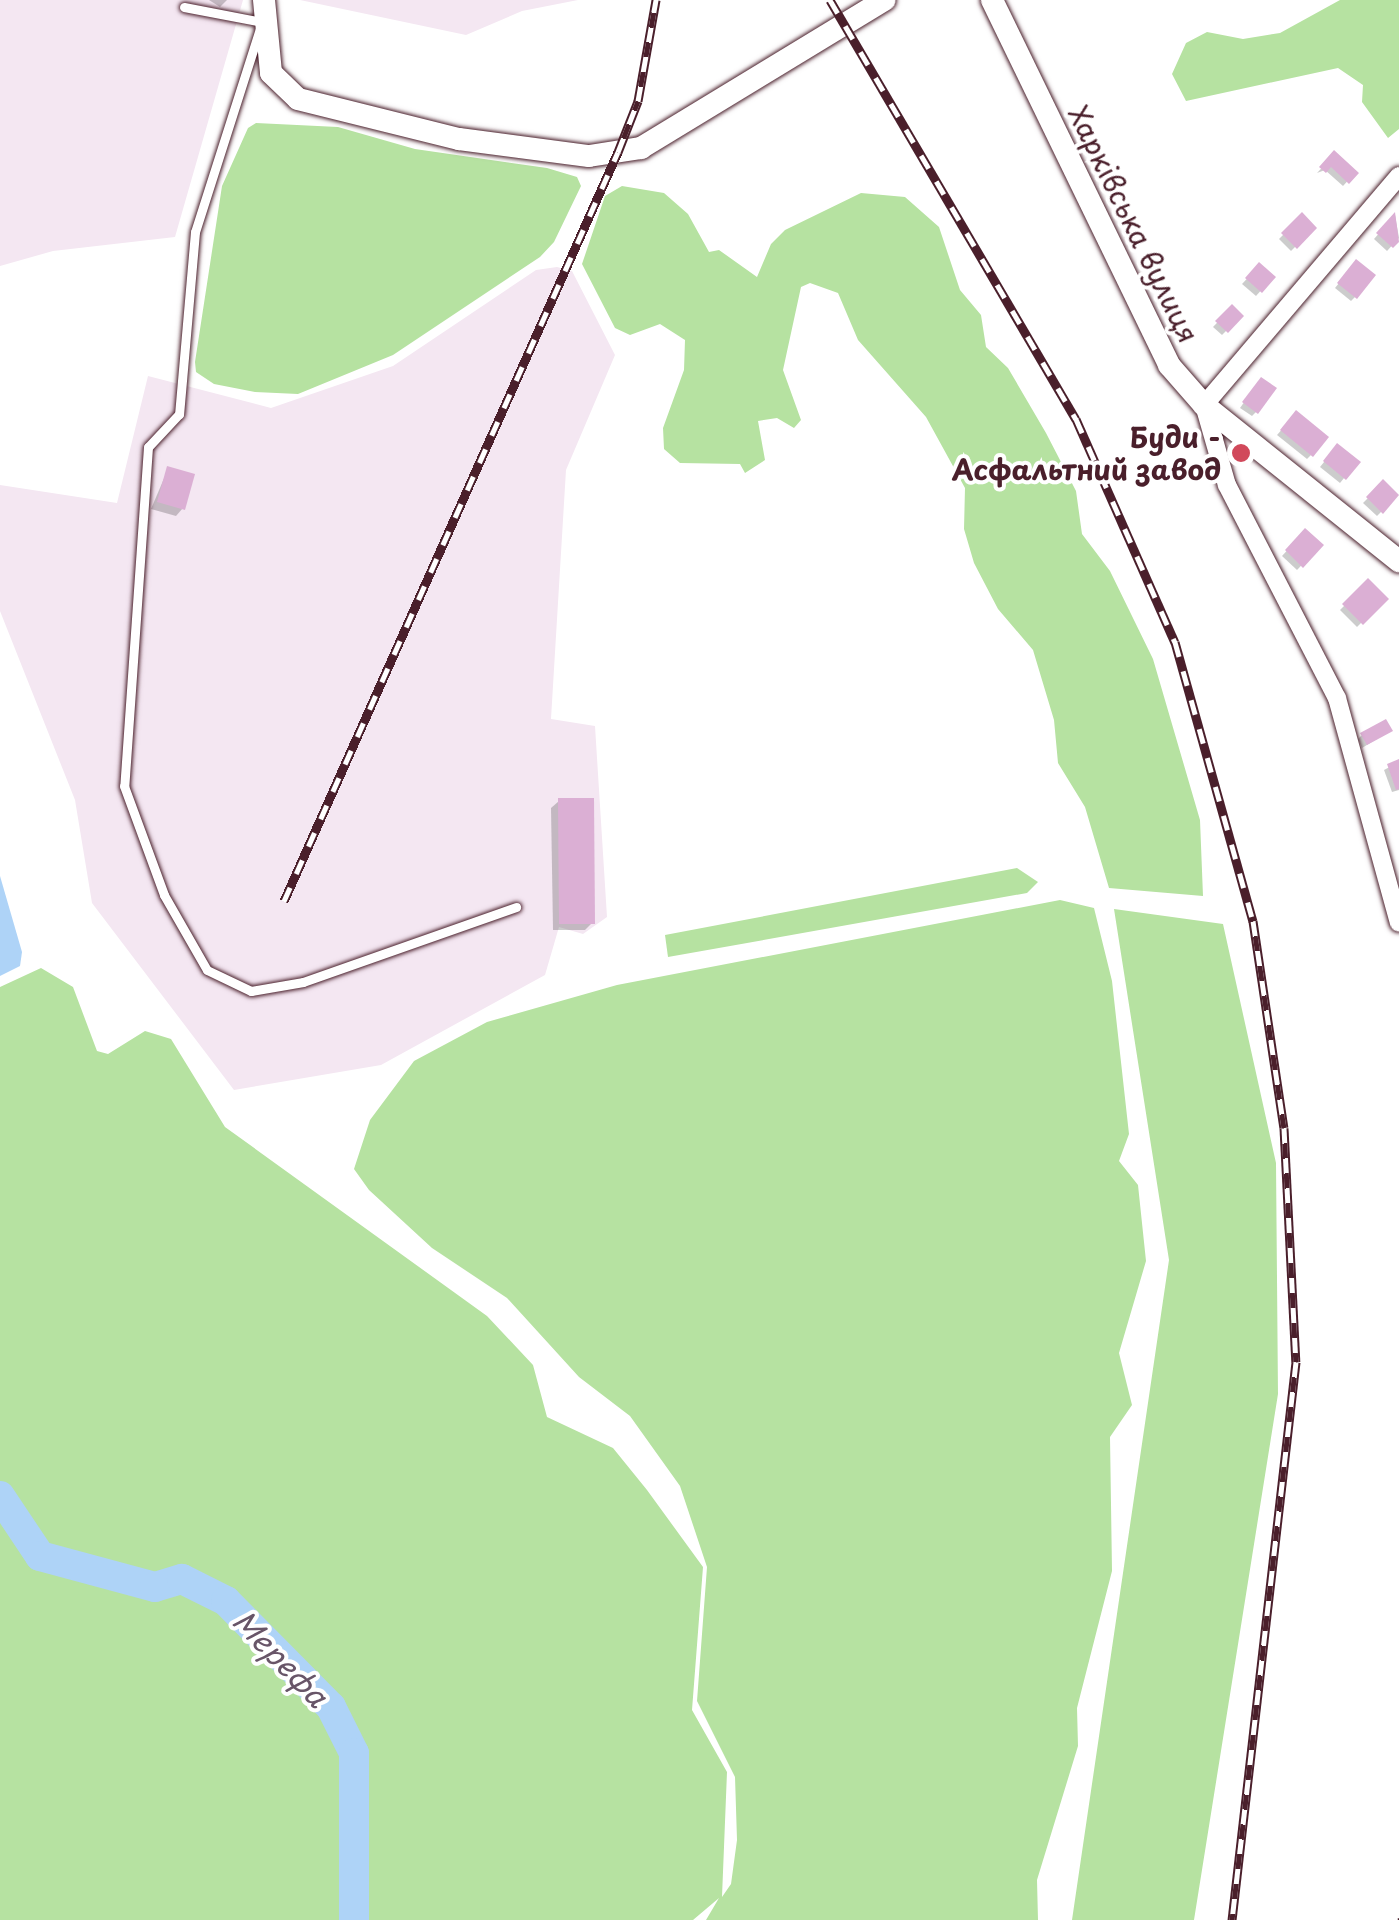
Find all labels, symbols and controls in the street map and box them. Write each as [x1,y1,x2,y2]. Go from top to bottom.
street label: Харківська вулиця [1062,100,1206,348]
place label: Буди - Асфальтний завод [950,420,1221,486]
marker: Буди - Асфальтний завод [1230,442,1252,464]
water label: Мерефа [226,1602,336,1714]

